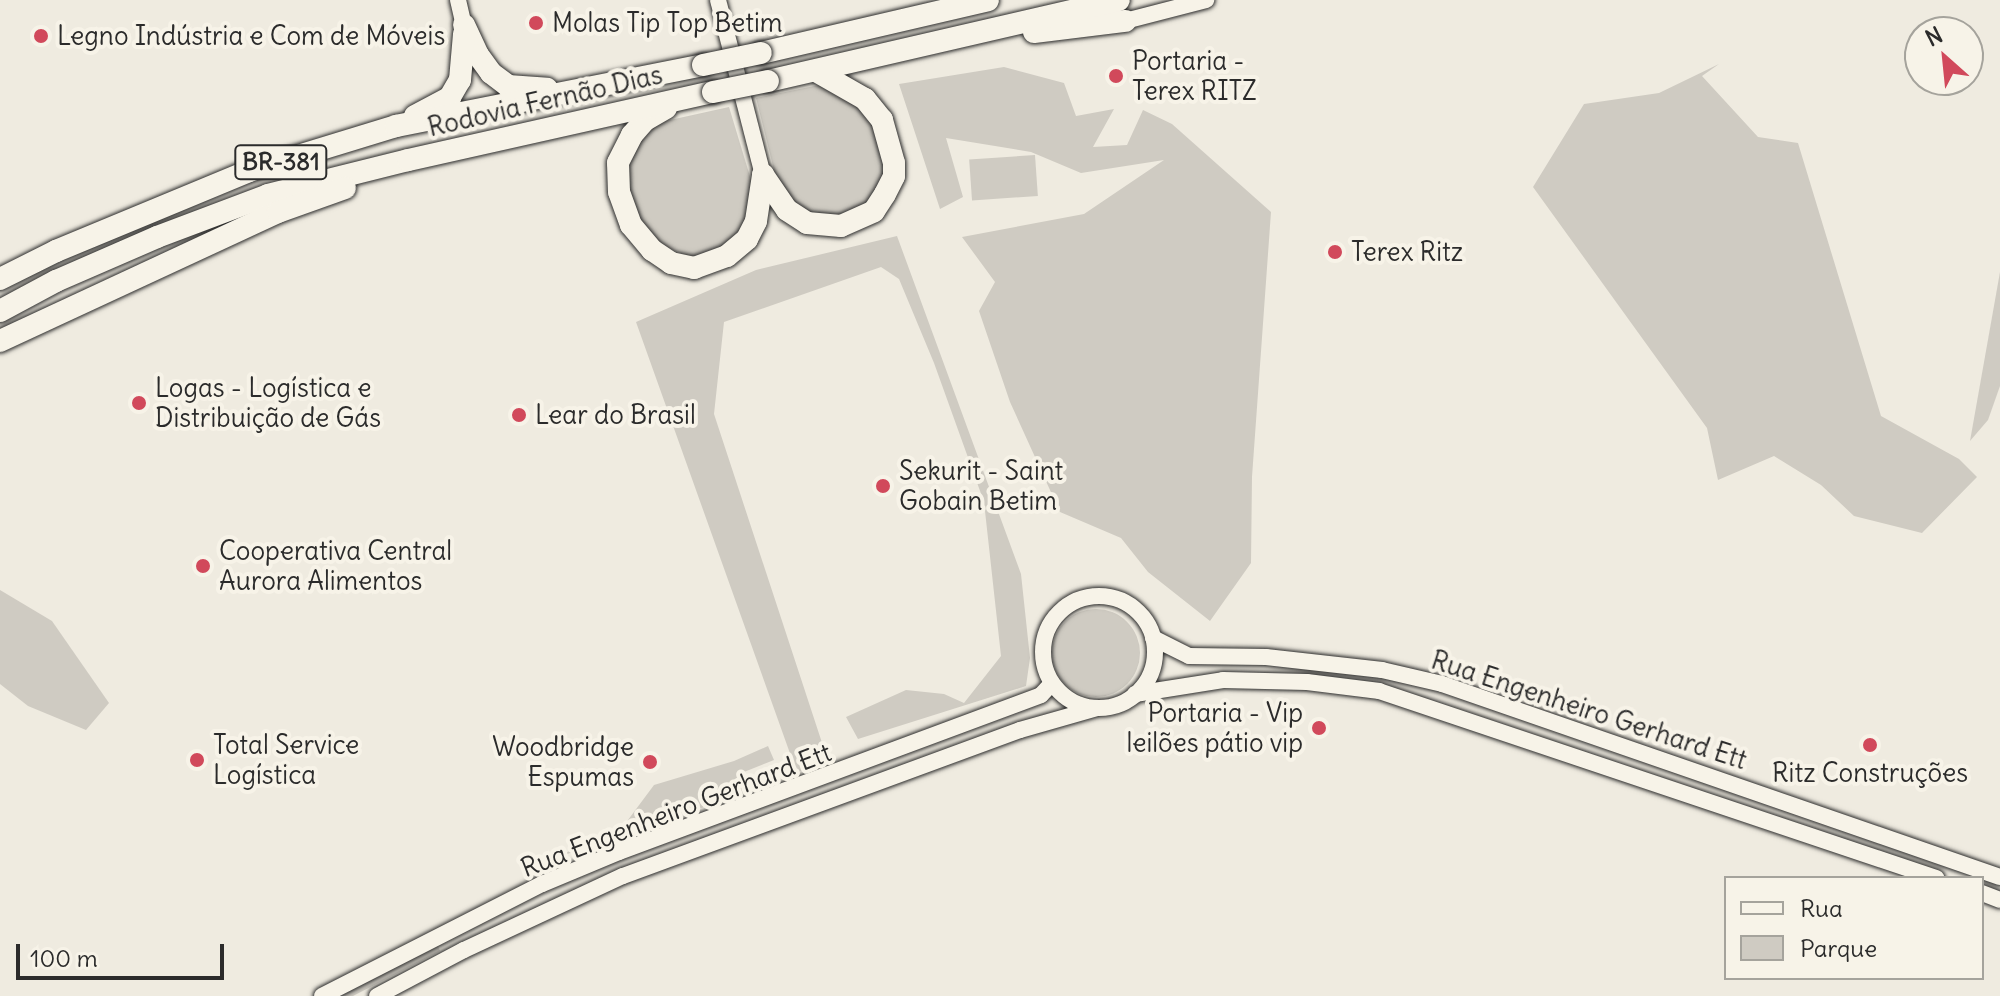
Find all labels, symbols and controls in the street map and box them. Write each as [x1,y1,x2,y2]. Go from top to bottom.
place label: Molas Tip Top Betim [552,7,783,39]
marker: Molas Tip Top Betim [527,14,545,32]
north arrow [1904,16,1984,96]
place label: Legno Indústria e Com de Móveis [57,20,445,52]
text: N [1921,20,1947,52]
marker: Legno Indústria e Com de Móveis [32,27,50,45]
place label: Portaria - Terex RITZ [1132,45,1257,106]
street label: Rodovia Fernão Dias [425,59,665,143]
marker: Portaria - Terex RITZ [1107,67,1125,85]
road number: BR-381 [233,142,329,182]
place label: Terex Ritz [1351,236,1463,268]
marker: Terex Ritz [1326,243,1344,261]
place label: Logas - Logística e Distribuição de Gás [155,372,381,434]
marker: Logas - Logística e Distribuição de Gás [130,394,148,412]
place label: Lear do Brasil [535,399,696,431]
marker: Lear do Brasil [510,406,528,424]
place label: Sekurit - Saint Gobain Betim [899,455,1063,516]
marker: Sekurit - Saint Gobain Betim [874,477,892,495]
place label: Cooperativa Central Aurora Alimentos [219,535,452,596]
marker: Cooperativa Central Aurora Alimentos [194,557,212,575]
street label: Rua Engenheiro Gerhard Ett [1427,644,1751,776]
place label: Portaria - Vip leilões pátio vip [1127,697,1303,758]
marker: Portaria - Vip leilões pátio vip [1310,719,1328,737]
place label: Total Service Logística [213,729,359,790]
place label: Woodbridge Espumas [492,731,634,792]
street label: Rua Engenheiro Gerhard Ett [516,736,836,884]
marker: Ritz Construções [1861,736,1879,754]
marker: Total Service Logística [188,751,206,769]
marker: Woodbridge Espumas [641,753,659,771]
place label: Ritz Construções [1772,757,1968,789]
legend [1724,876,1984,980]
text: Rua [1800,893,1843,923]
scale bar [20,928,228,978]
text: Parque [1800,933,1877,963]
text: 100 m [30,943,98,973]

